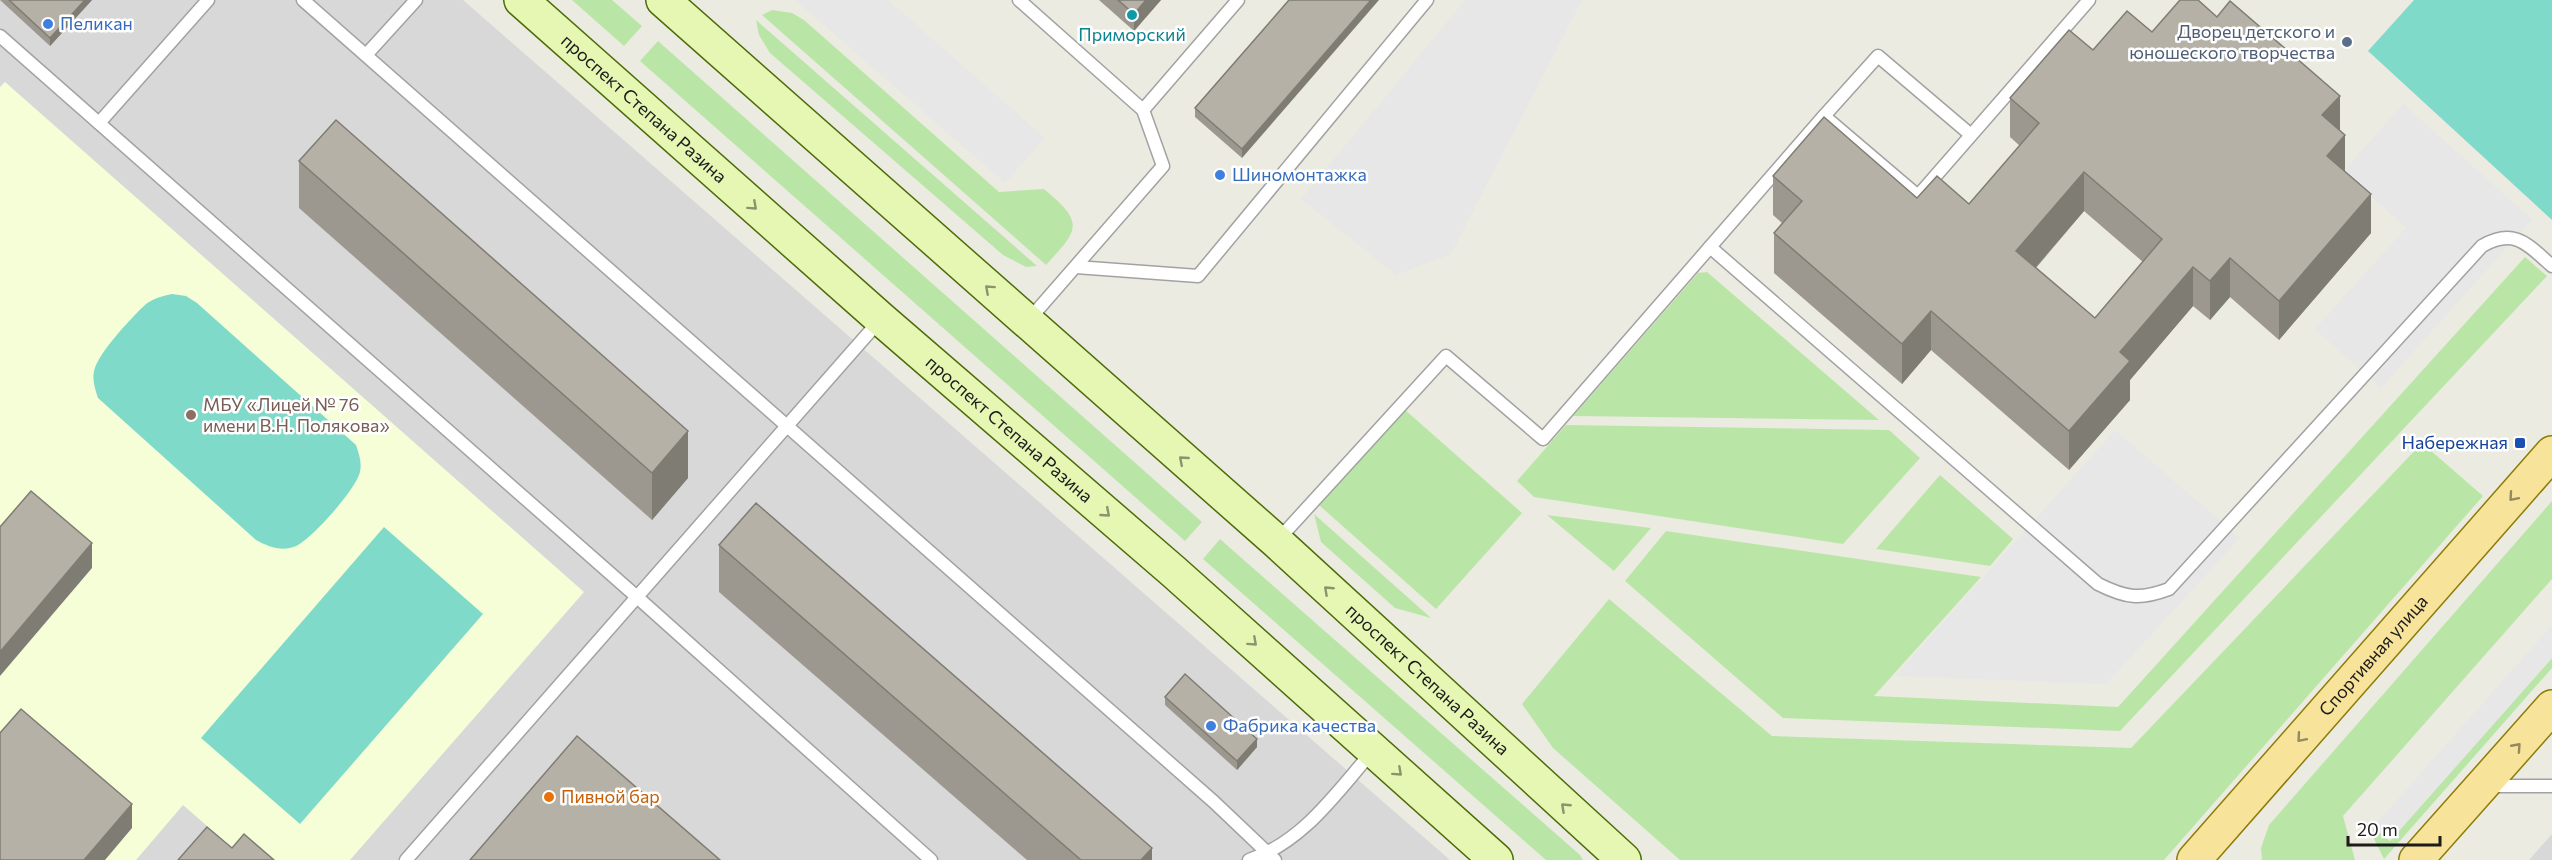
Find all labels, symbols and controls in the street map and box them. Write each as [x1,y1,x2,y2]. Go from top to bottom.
marker: Приморский [1125,8,1139,22]
place label: Пеликан [60,12,133,34]
marker: Пеликан [41,17,55,31]
place label: Дворец детского и юношеского творчества [2129,20,2335,63]
place label: Приморский [1078,23,1186,45]
street label: проспект Степана Разина [557,29,732,187]
marker: Дворец детского и юношеского творчества [2340,35,2354,49]
place label: Шиномонтажка [1232,163,1367,185]
marker: Шиномонтажка [1213,168,1227,182]
one-way arrow [746,199,757,210]
one-way arrow [985,285,996,296]
street label: проспект Степана Разина [922,351,1098,507]
place label: МБУ «Лицей № 76 имени В.Н. Полякова» [203,393,390,436]
marker: МБУ «Лицей № 76 имени В.Н. Полякова» [184,408,198,422]
place label: Набережная [2401,431,2508,453]
marker: Набережная [2513,436,2527,450]
one-way arrow [1179,456,1190,467]
one-way arrow [2509,490,2520,500]
one-way arrow [1099,506,1110,517]
one-way arrow [1325,586,1335,597]
street label: Спортивная улица [2314,590,2432,720]
street label: проспект Степана Разина [1342,599,1514,759]
one-way arrow [1246,635,1256,646]
place label: Фабрика качества [1223,714,1376,736]
marker: Фабрика качества [1204,719,1218,733]
one-way arrow [2297,731,2308,741]
one-way arrow [2510,743,2521,754]
one-way arrow [1391,765,1402,776]
place label: Пивной бар [561,785,660,807]
marker: Пивной бар [542,790,556,804]
one-way arrow [1561,803,1572,814]
scale bar [2348,809,2440,847]
text: 20 m [2357,818,2398,840]

